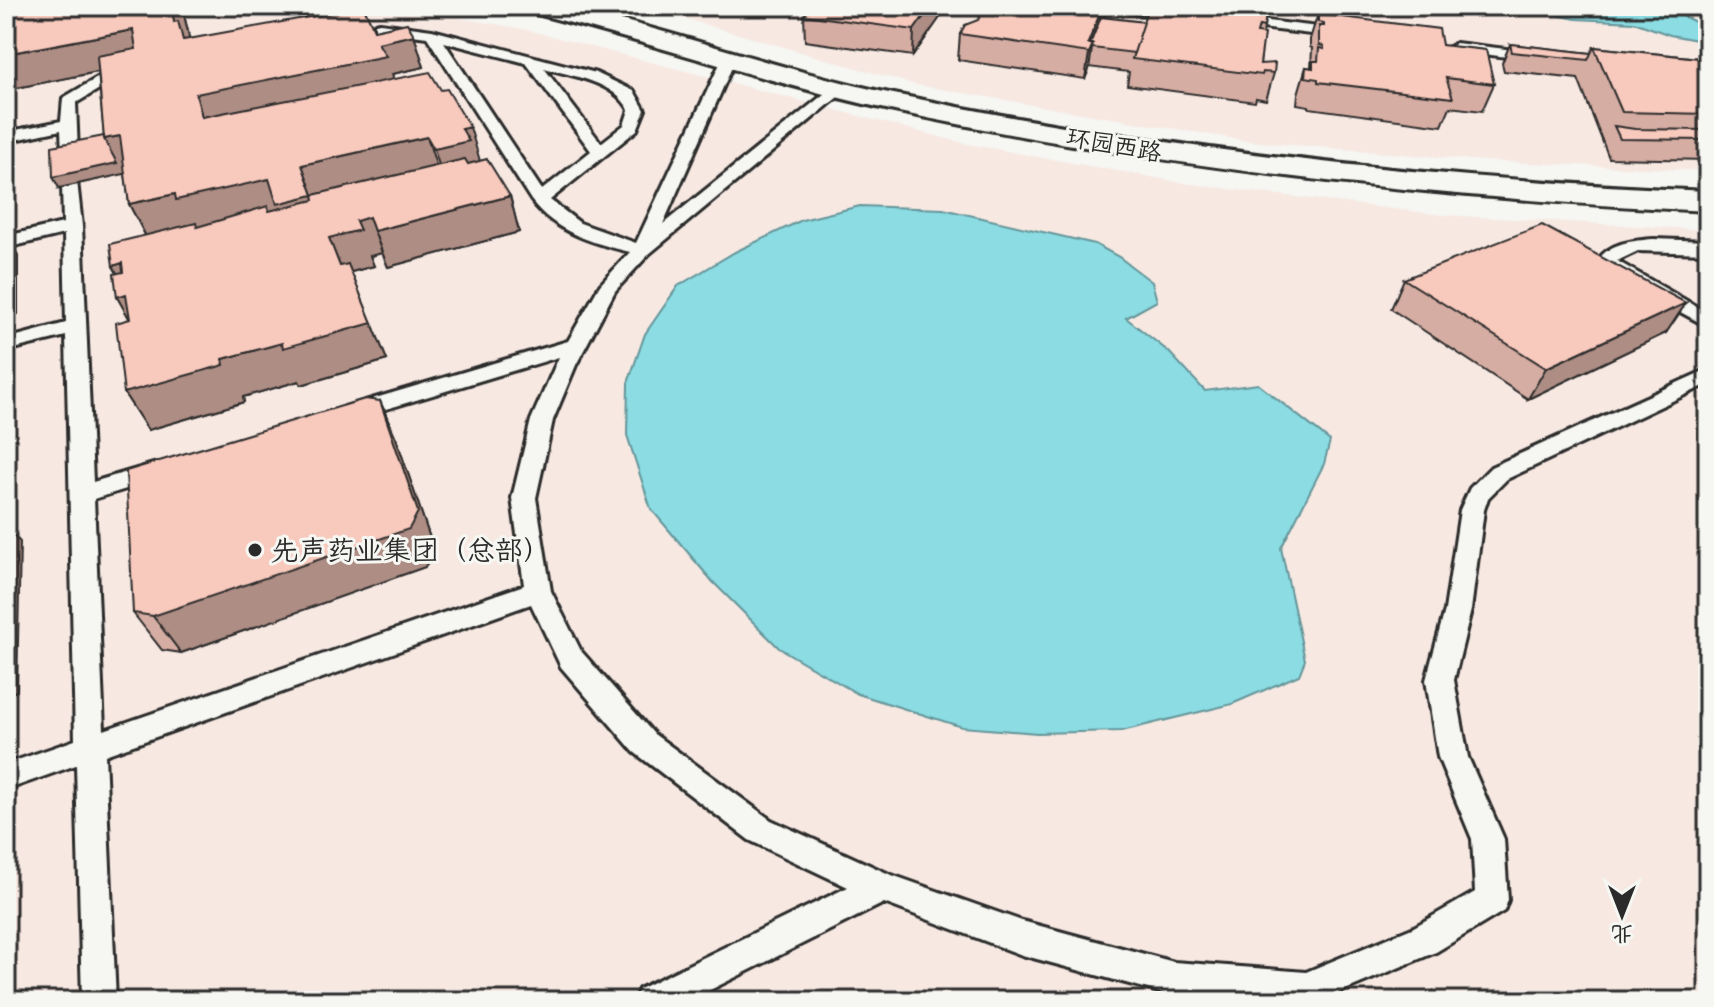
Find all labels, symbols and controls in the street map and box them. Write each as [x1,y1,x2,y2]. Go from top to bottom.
street label: 环园西路 [1064,122,1164,168]
place label: 先声药业集团（总部） [271,533,551,568]
marker: 先声药业集团（总部） [246,541,264,559]
north arrow [1582,875,1662,955]
text: 北 [1611,920,1633,948]

